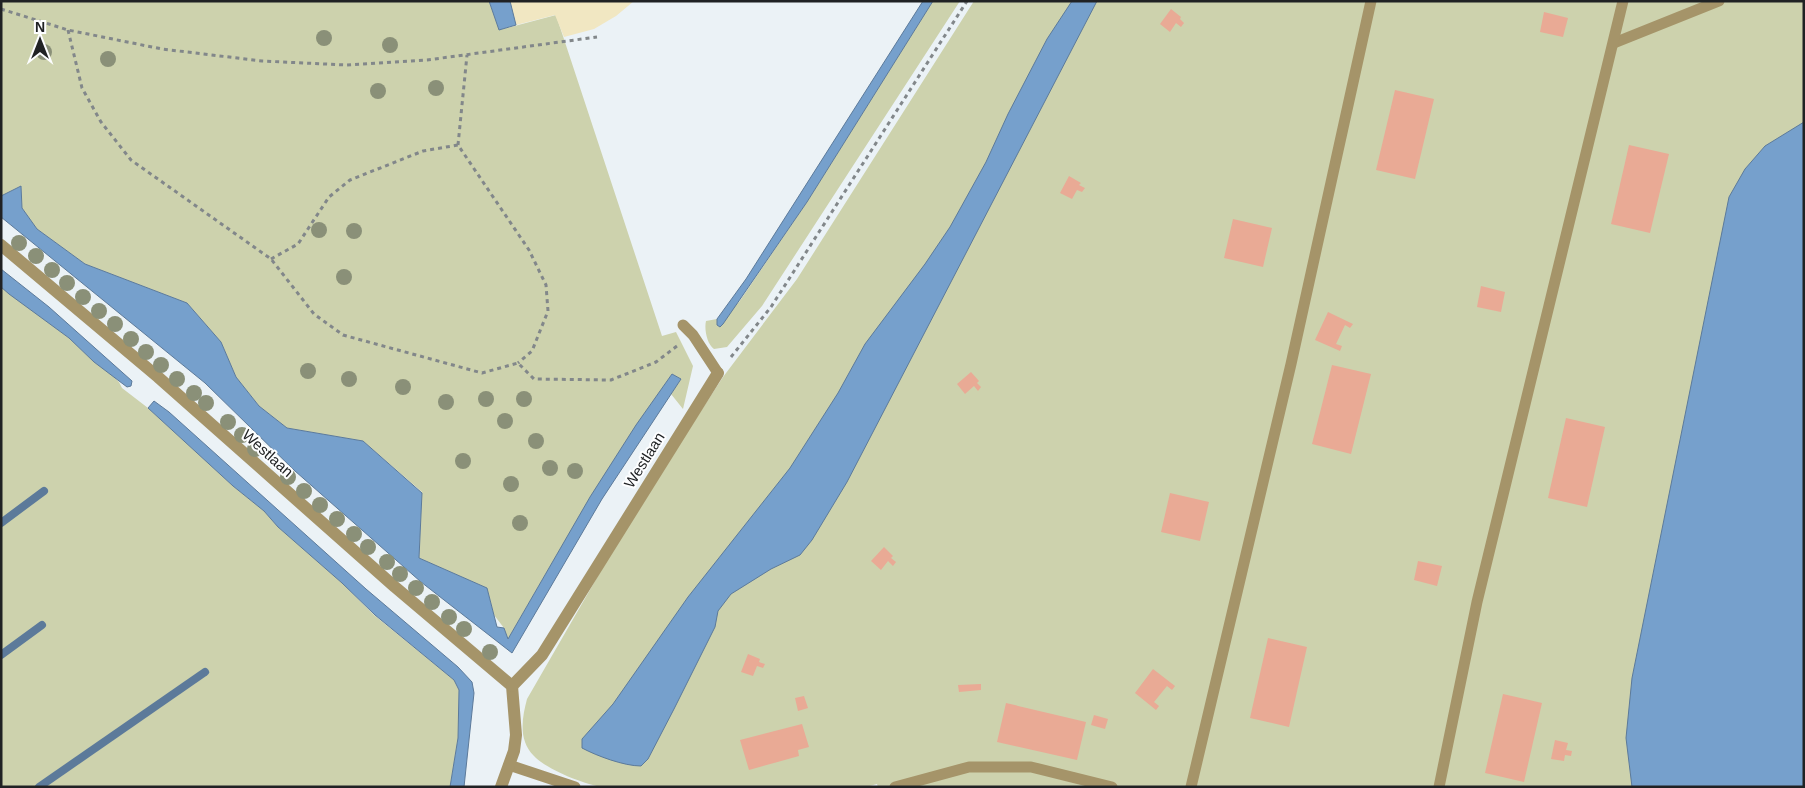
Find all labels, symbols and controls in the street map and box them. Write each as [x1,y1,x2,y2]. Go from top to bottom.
north arrow [15,15,65,65]
text: N [35,19,45,35]
street label: Westlaan [239,426,297,480]
street label: Westlaan [620,429,668,491]

